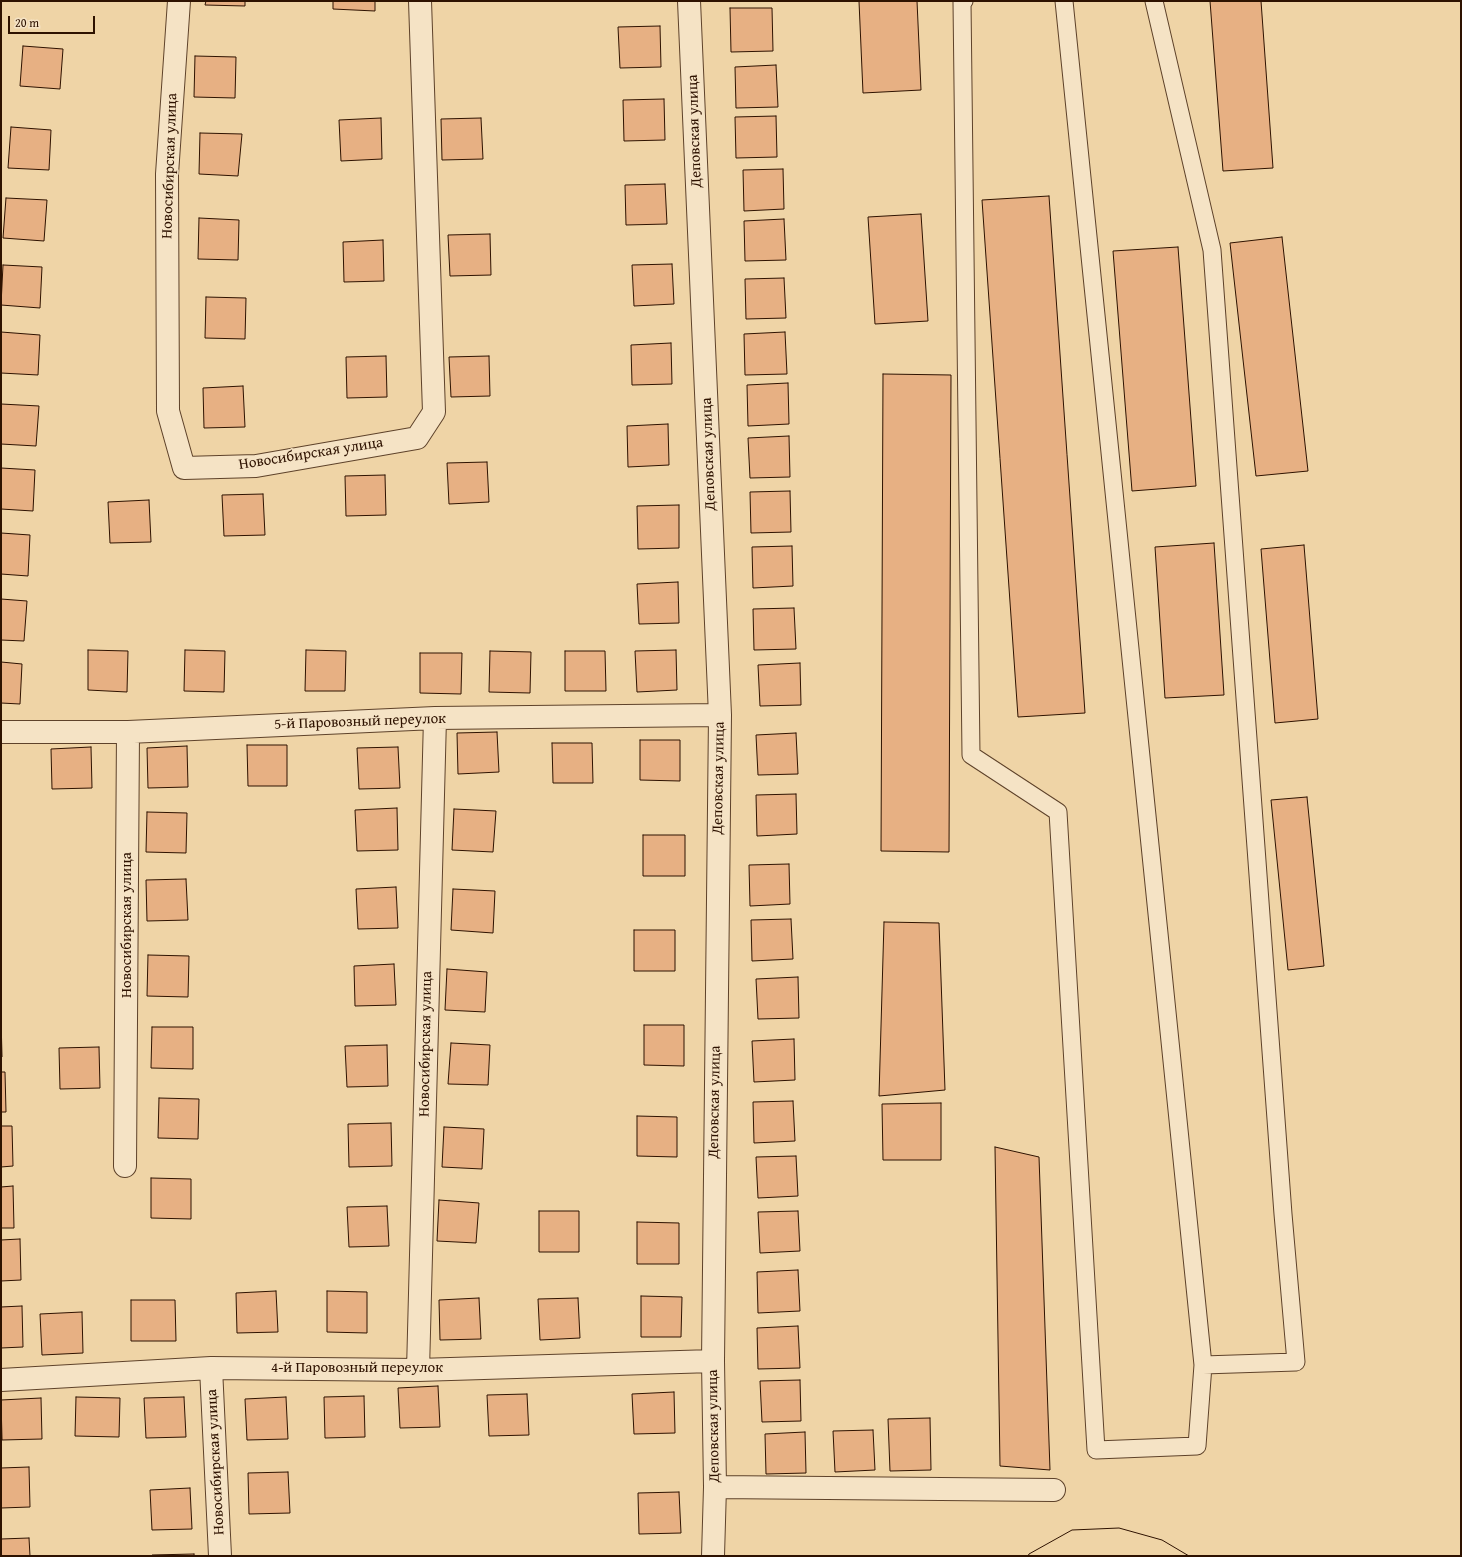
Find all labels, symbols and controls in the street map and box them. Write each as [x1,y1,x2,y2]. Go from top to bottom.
scale bar [10,8,97,34]
text: 20 m [15,14,39,31]
street label: Деповская улица [684,74,706,188]
street label: Новосибирская улица [158,93,182,239]
street label: Деповская улица [698,397,720,511]
street label: Новосибирская улица [238,434,384,474]
street label: 5-й Паровозный переулок [274,710,446,734]
street label: Деповская улица [709,721,729,835]
street label: Новосибирская улица [118,852,136,998]
street label: Новосибирская улица [416,971,436,1117]
street label: Деповская улица [705,1045,725,1159]
street label: 4-й Паровозный переулок [271,1359,443,1377]
street label: Деповская улица [704,1369,724,1483]
street label: Новосибирская улица [203,1389,229,1535]

